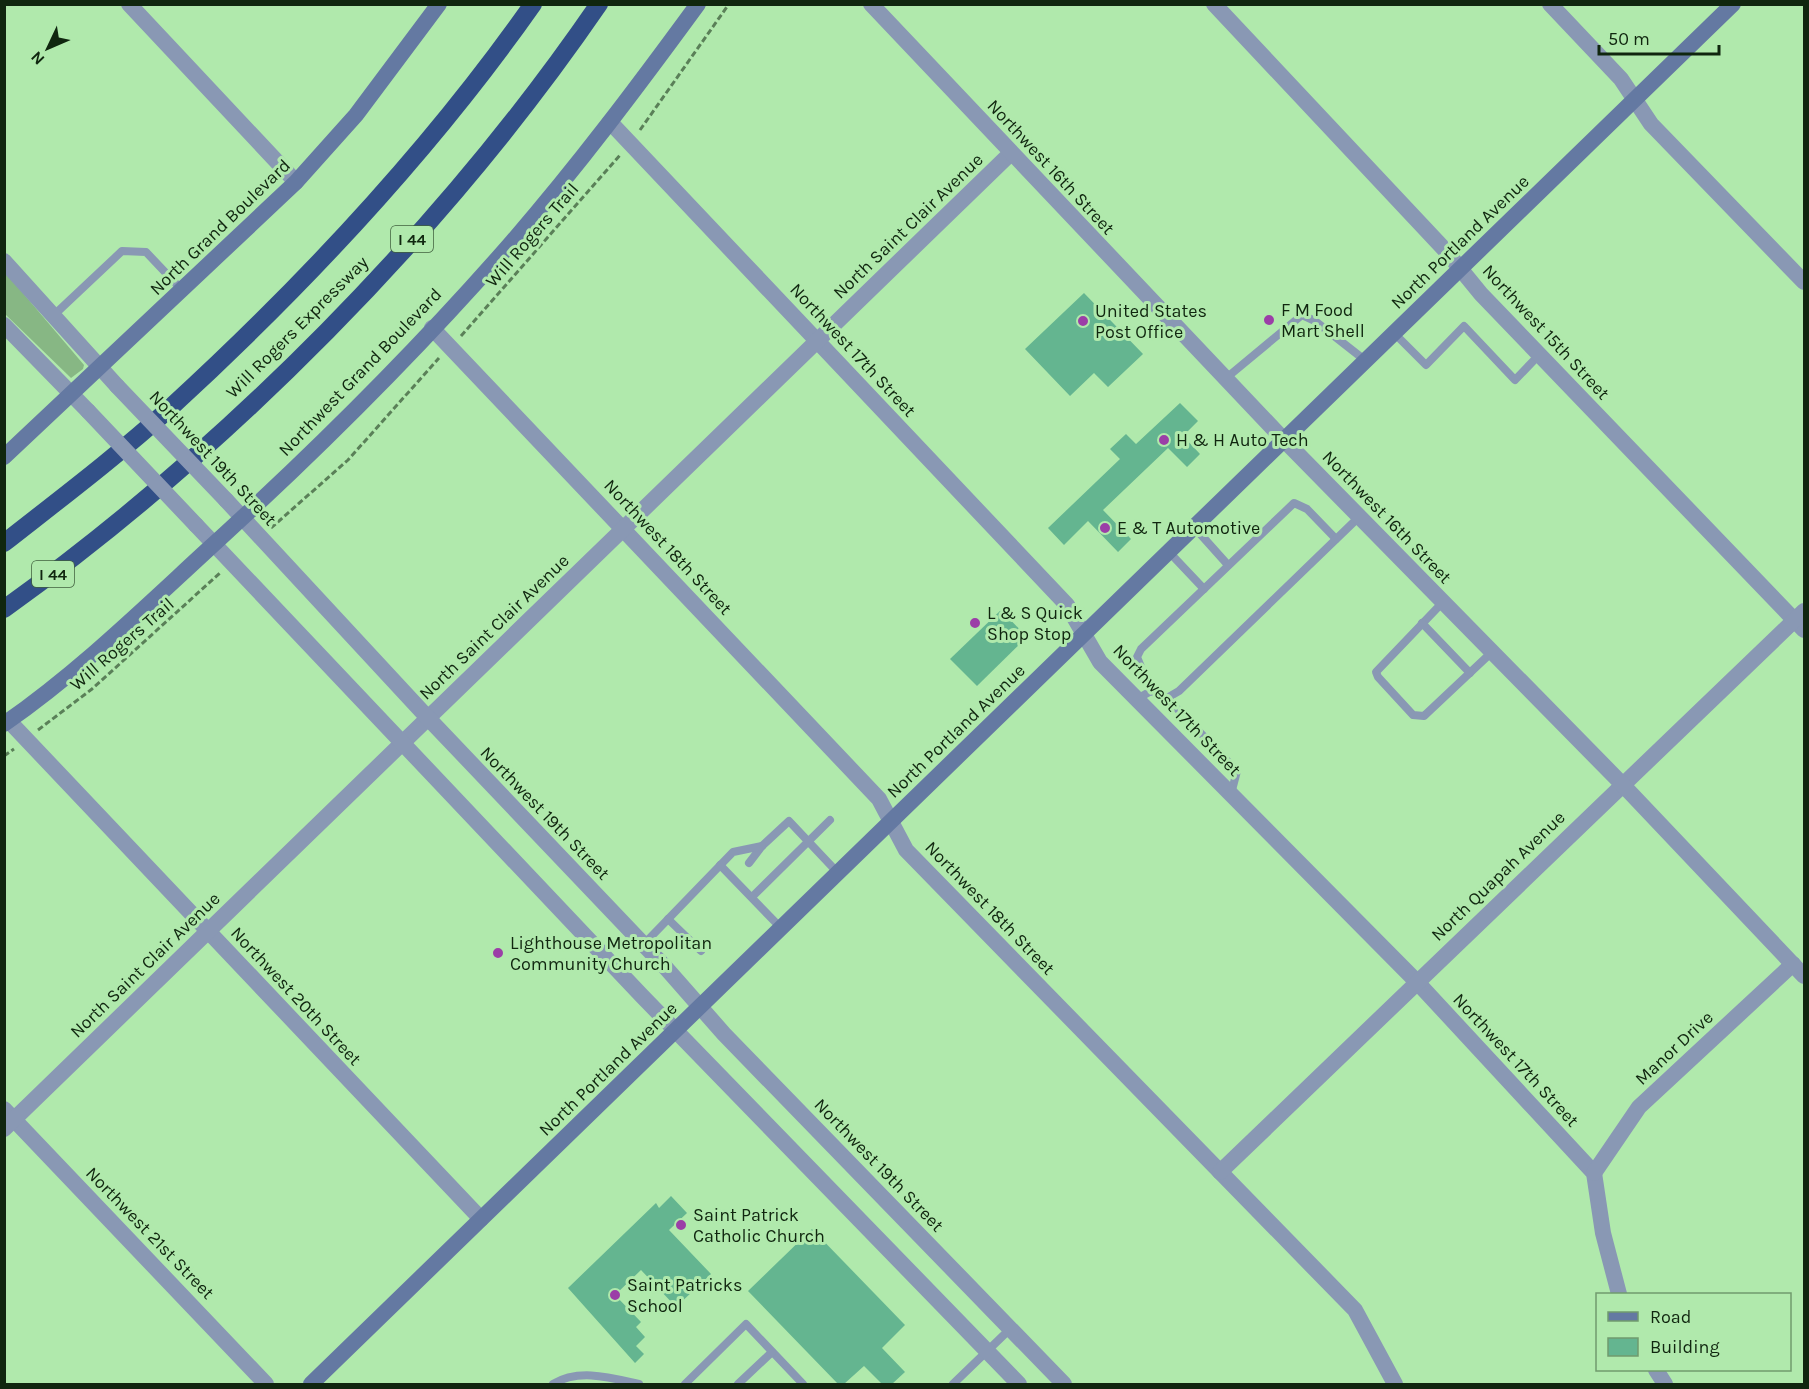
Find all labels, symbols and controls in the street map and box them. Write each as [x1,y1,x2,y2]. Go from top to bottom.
north arrow [18,18,78,78]
scale bar [1599,18,1719,56]
text: 50 m [1608,28,1650,50]
text: N [27,47,48,69]
street label: Northwest 16th Street [983,95,1119,239]
street label: North Saint Clair Avenue [828,149,988,303]
street label: North Grand Boulevard [145,154,295,300]
street label: North Portland Avenue [1386,170,1534,314]
street label: Will Rogers Trail [481,178,583,292]
road number: I 44 [391,226,433,252]
street label: Will Rogers Expressway [221,251,373,403]
street label: Northwest 15th Street [1478,260,1614,404]
street label: Northwest 17th Street [785,279,921,422]
street label: Northwest Grand Boulevard [274,283,446,461]
place label: F M Food Mart Shell [1281,299,1365,342]
place label: United States Post Office [1095,300,1207,343]
marker: F M Food Mart Shell [1262,313,1276,327]
marker: United States Post Office [1076,314,1090,328]
street label: Northwest 19th Street [145,386,281,530]
place label: H & H Auto Tech [1176,429,1309,451]
marker: H & H Auto Tech [1157,433,1171,447]
street label: Northwest 16th Street [1318,446,1456,588]
street label: Northwest 18th Street [599,475,737,620]
place label: E & T Automotive [1117,517,1260,539]
marker: E & T Automotive [1098,521,1112,535]
street label: North Saint Clair Avenue [414,550,574,704]
road number: I 44 [32,561,74,587]
street label: Will Rogers Trail [65,593,179,695]
place label: L & S Quick Shop Stop [987,602,1083,645]
marker: L & S Quick Shop Stop [968,616,982,630]
street label: Northwest 17th Street [1108,639,1246,781]
street label: North Portland Avenue [882,659,1030,803]
street label: Northwest 19th Street [476,742,614,884]
street label: North Quapah Avenue [1426,806,1570,946]
street label: Northwest 18th Street [920,837,1060,980]
street label: North Saint Clair Avenue [65,888,225,1042]
street label: Northwest 20th Street [226,922,366,1070]
place label: Lighthouse Metropolitan Community Church [510,932,712,975]
marker: Lighthouse Metropolitan Community Church [491,946,505,960]
street label: Northwest 17th Street [1448,989,1584,1132]
street label: North Portland Avenue [534,997,682,1141]
street label: Manor Drive [1630,1006,1718,1090]
street label: Northwest 19th Street [810,1094,948,1236]
street label: Northwest 21st Street [81,1162,219,1304]
place label: Saint Patrick Catholic Church [693,1204,825,1247]
marker: Saint Patrick Catholic Church [674,1218,688,1232]
place label: Saint Patricks School [627,1274,742,1317]
marker: Saint Patricks School [608,1288,622,1302]
legend [1596,1293,1791,1371]
text: Road [1650,1306,1691,1328]
text: Building [1650,1336,1720,1358]

